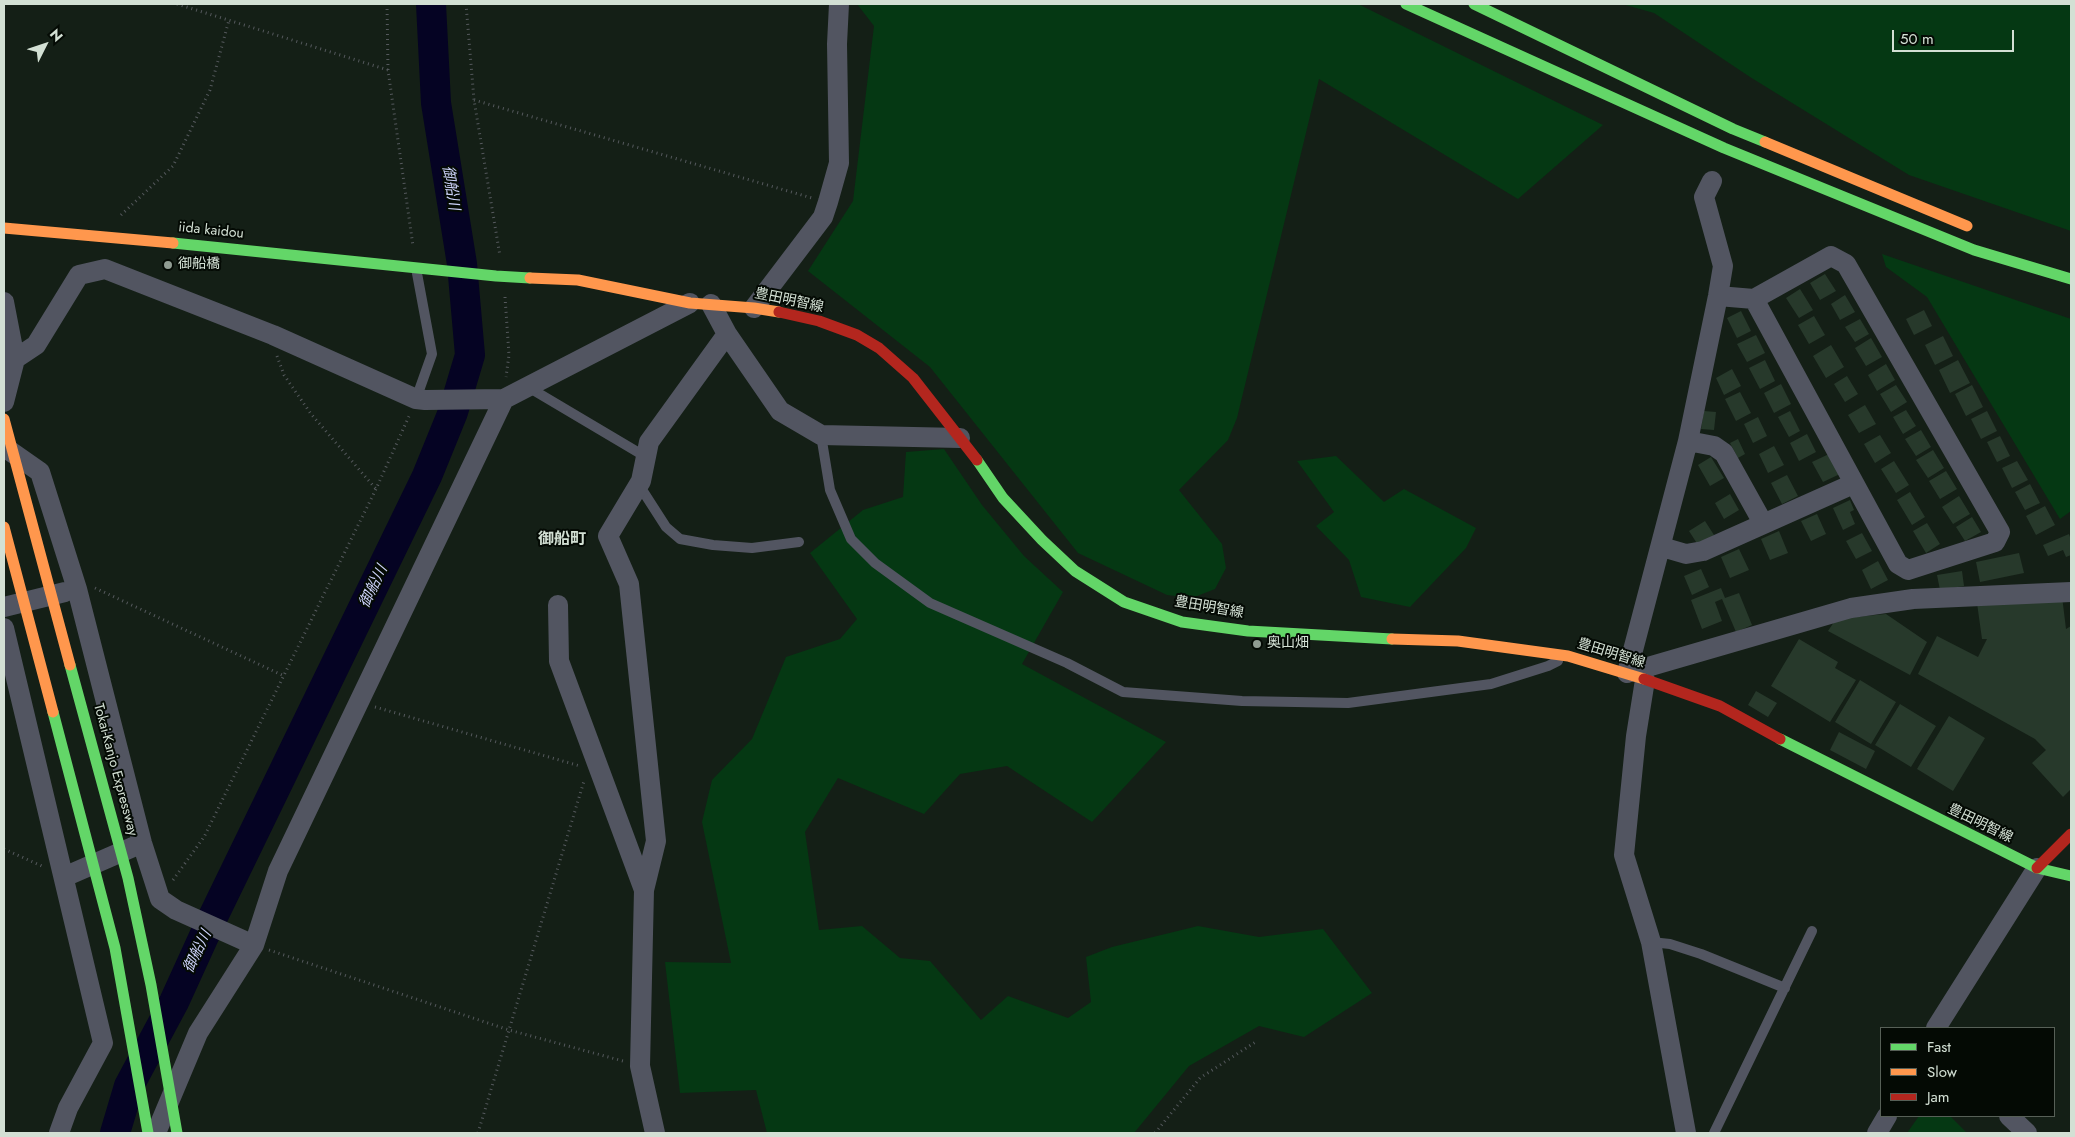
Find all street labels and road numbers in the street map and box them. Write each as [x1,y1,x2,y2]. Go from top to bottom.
street label: iida kaidou [177,219,245,243]
street label: 豊田明智線 [753,286,825,316]
street label: 豊田明智線 [1173,594,1245,622]
street label: 豊田明智線 [1575,636,1647,672]
street label: Tokai-Kanjo Expressway [89,702,141,838]
street label: 豊田明智線 [1945,801,2015,847]

